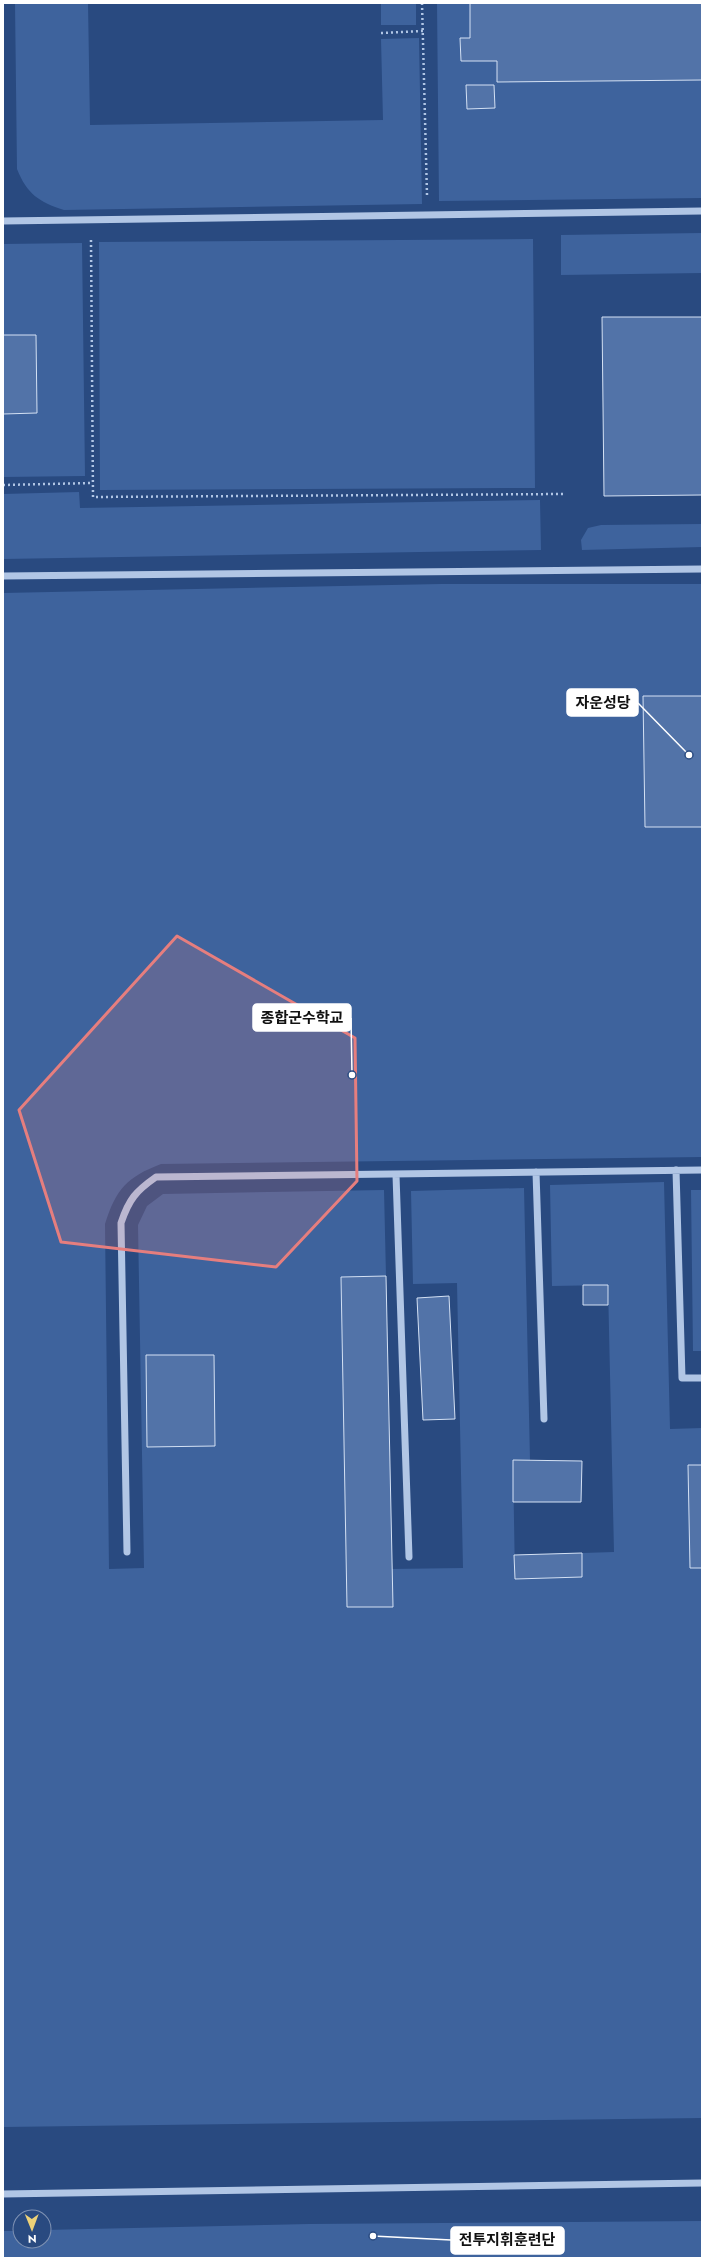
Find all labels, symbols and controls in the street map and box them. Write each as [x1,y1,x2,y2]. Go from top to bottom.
callout: 자운성당 [567,689,638,716]
text: 자운성당 [575,692,631,714]
callout: 종합군수학교 [253,1004,351,1031]
text: 종합군수학교 [261,1007,344,1029]
north arrow [12,2209,52,2249]
callout: 전투지휘훈련단 [451,2227,564,2254]
text: 전투지휘훈련단 [459,2229,555,2251]
text: N [28,2231,37,2247]

